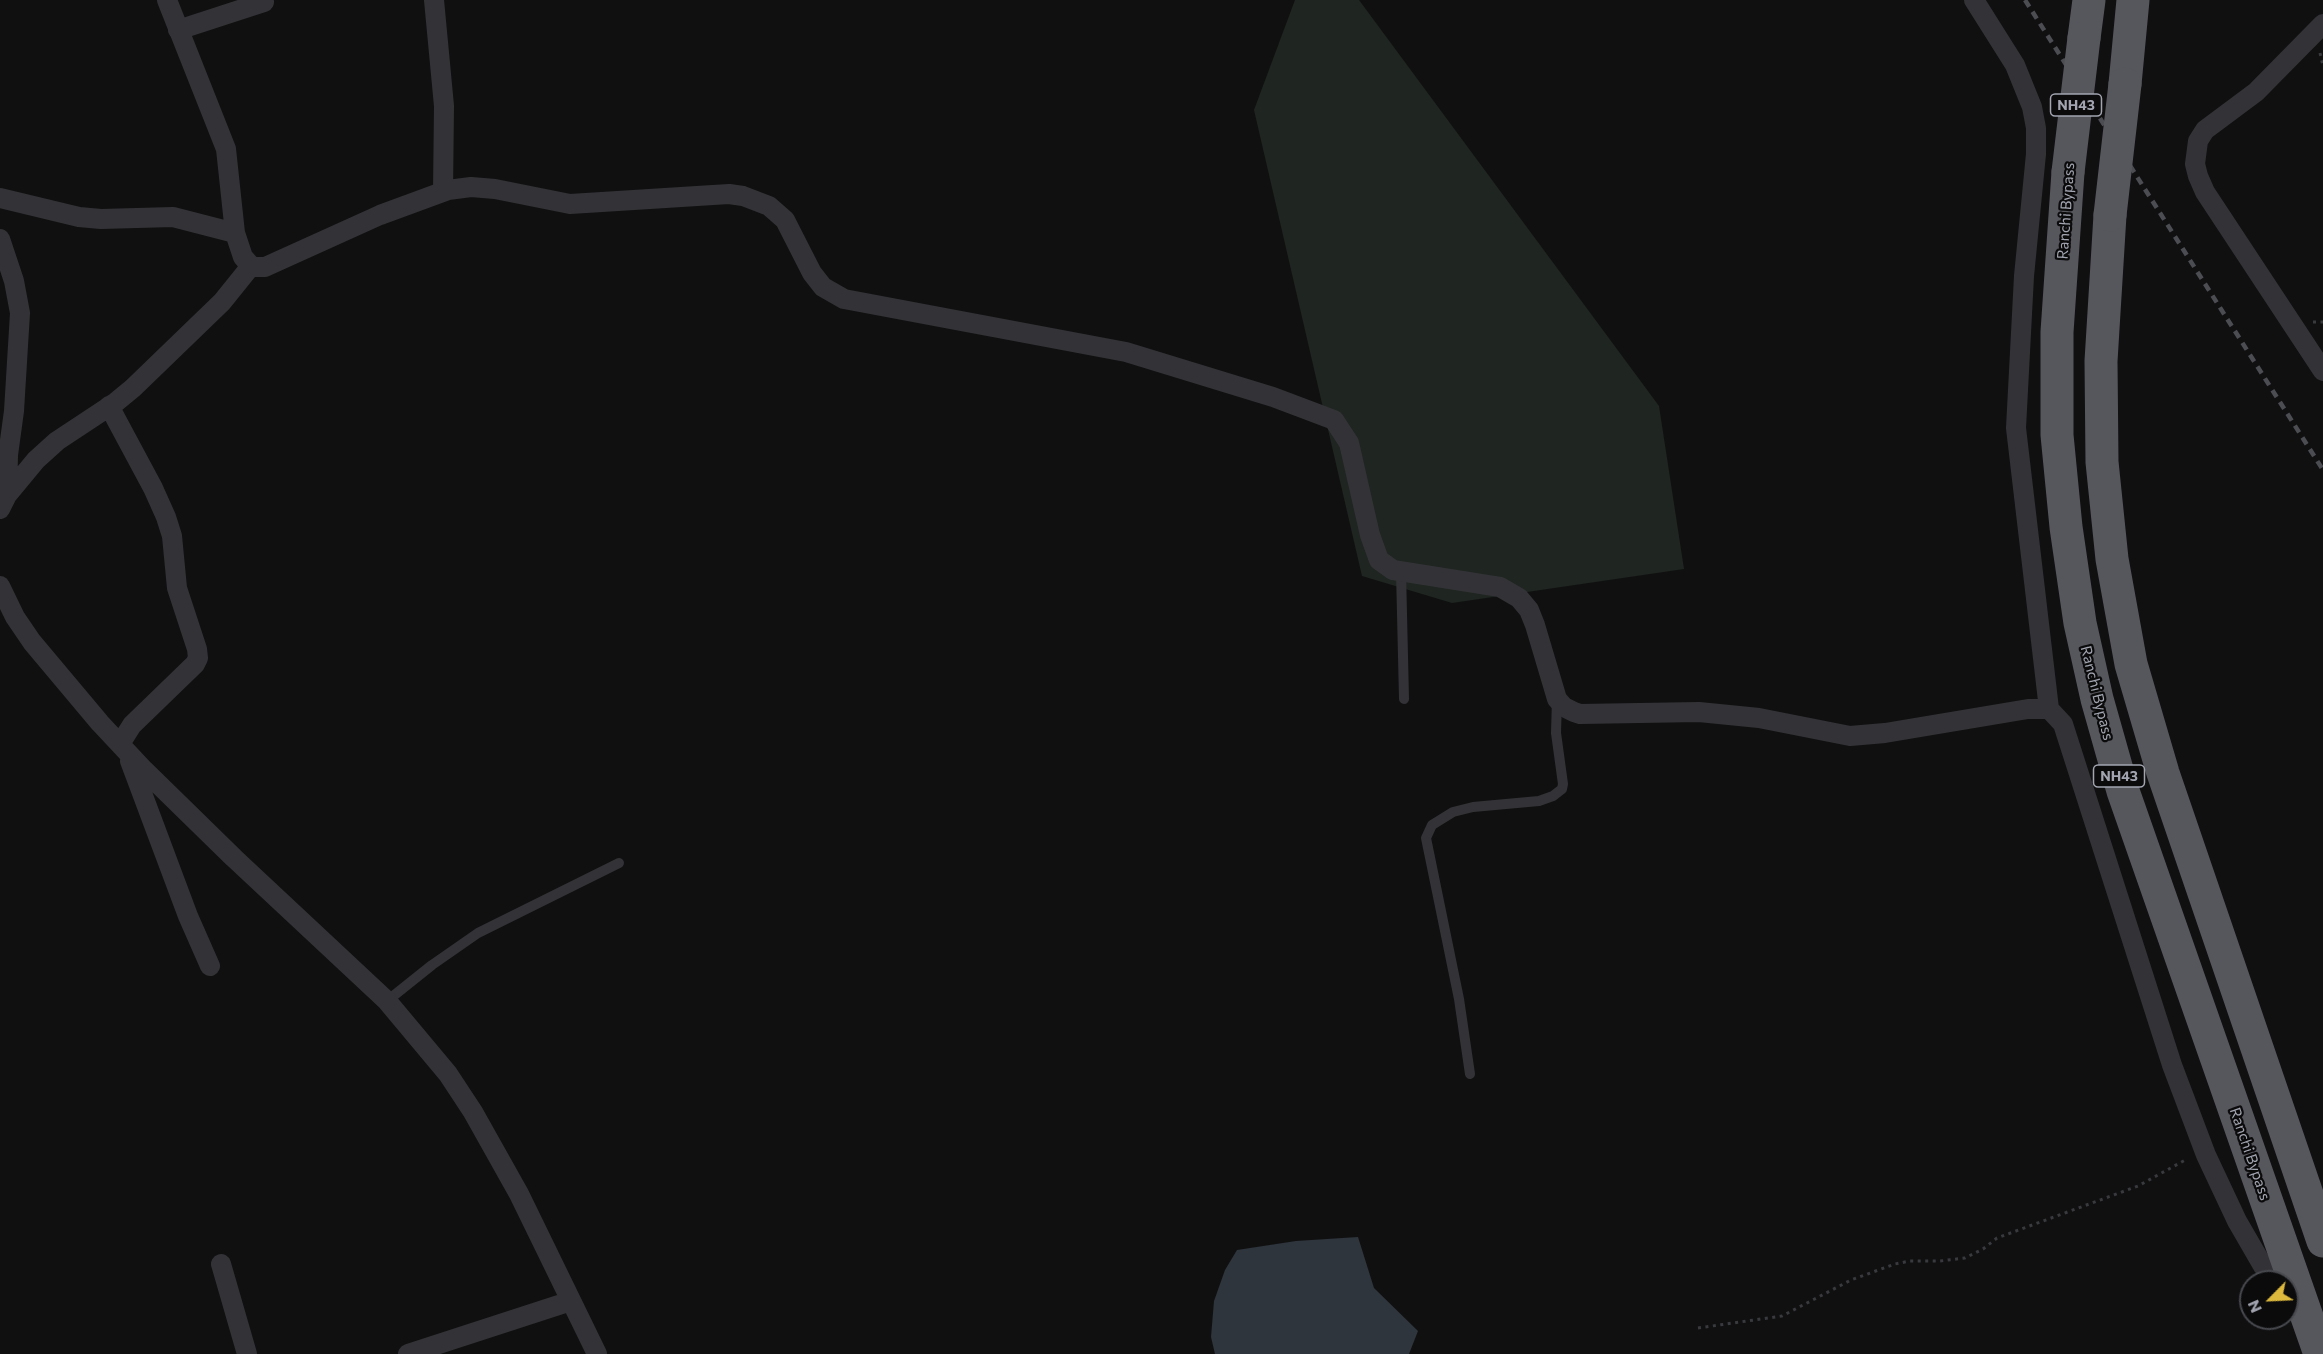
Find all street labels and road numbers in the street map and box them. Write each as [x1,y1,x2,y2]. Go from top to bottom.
road number: NH43 [2050,94,2102,116]
street label: Ranchi Bypass [2054,162,2078,260]
street label: Ranchi Bypass [2077,644,2117,742]
road number: NH43 [2094,765,2144,787]
street label: Ranchi Bypass [2226,1105,2274,1203]

